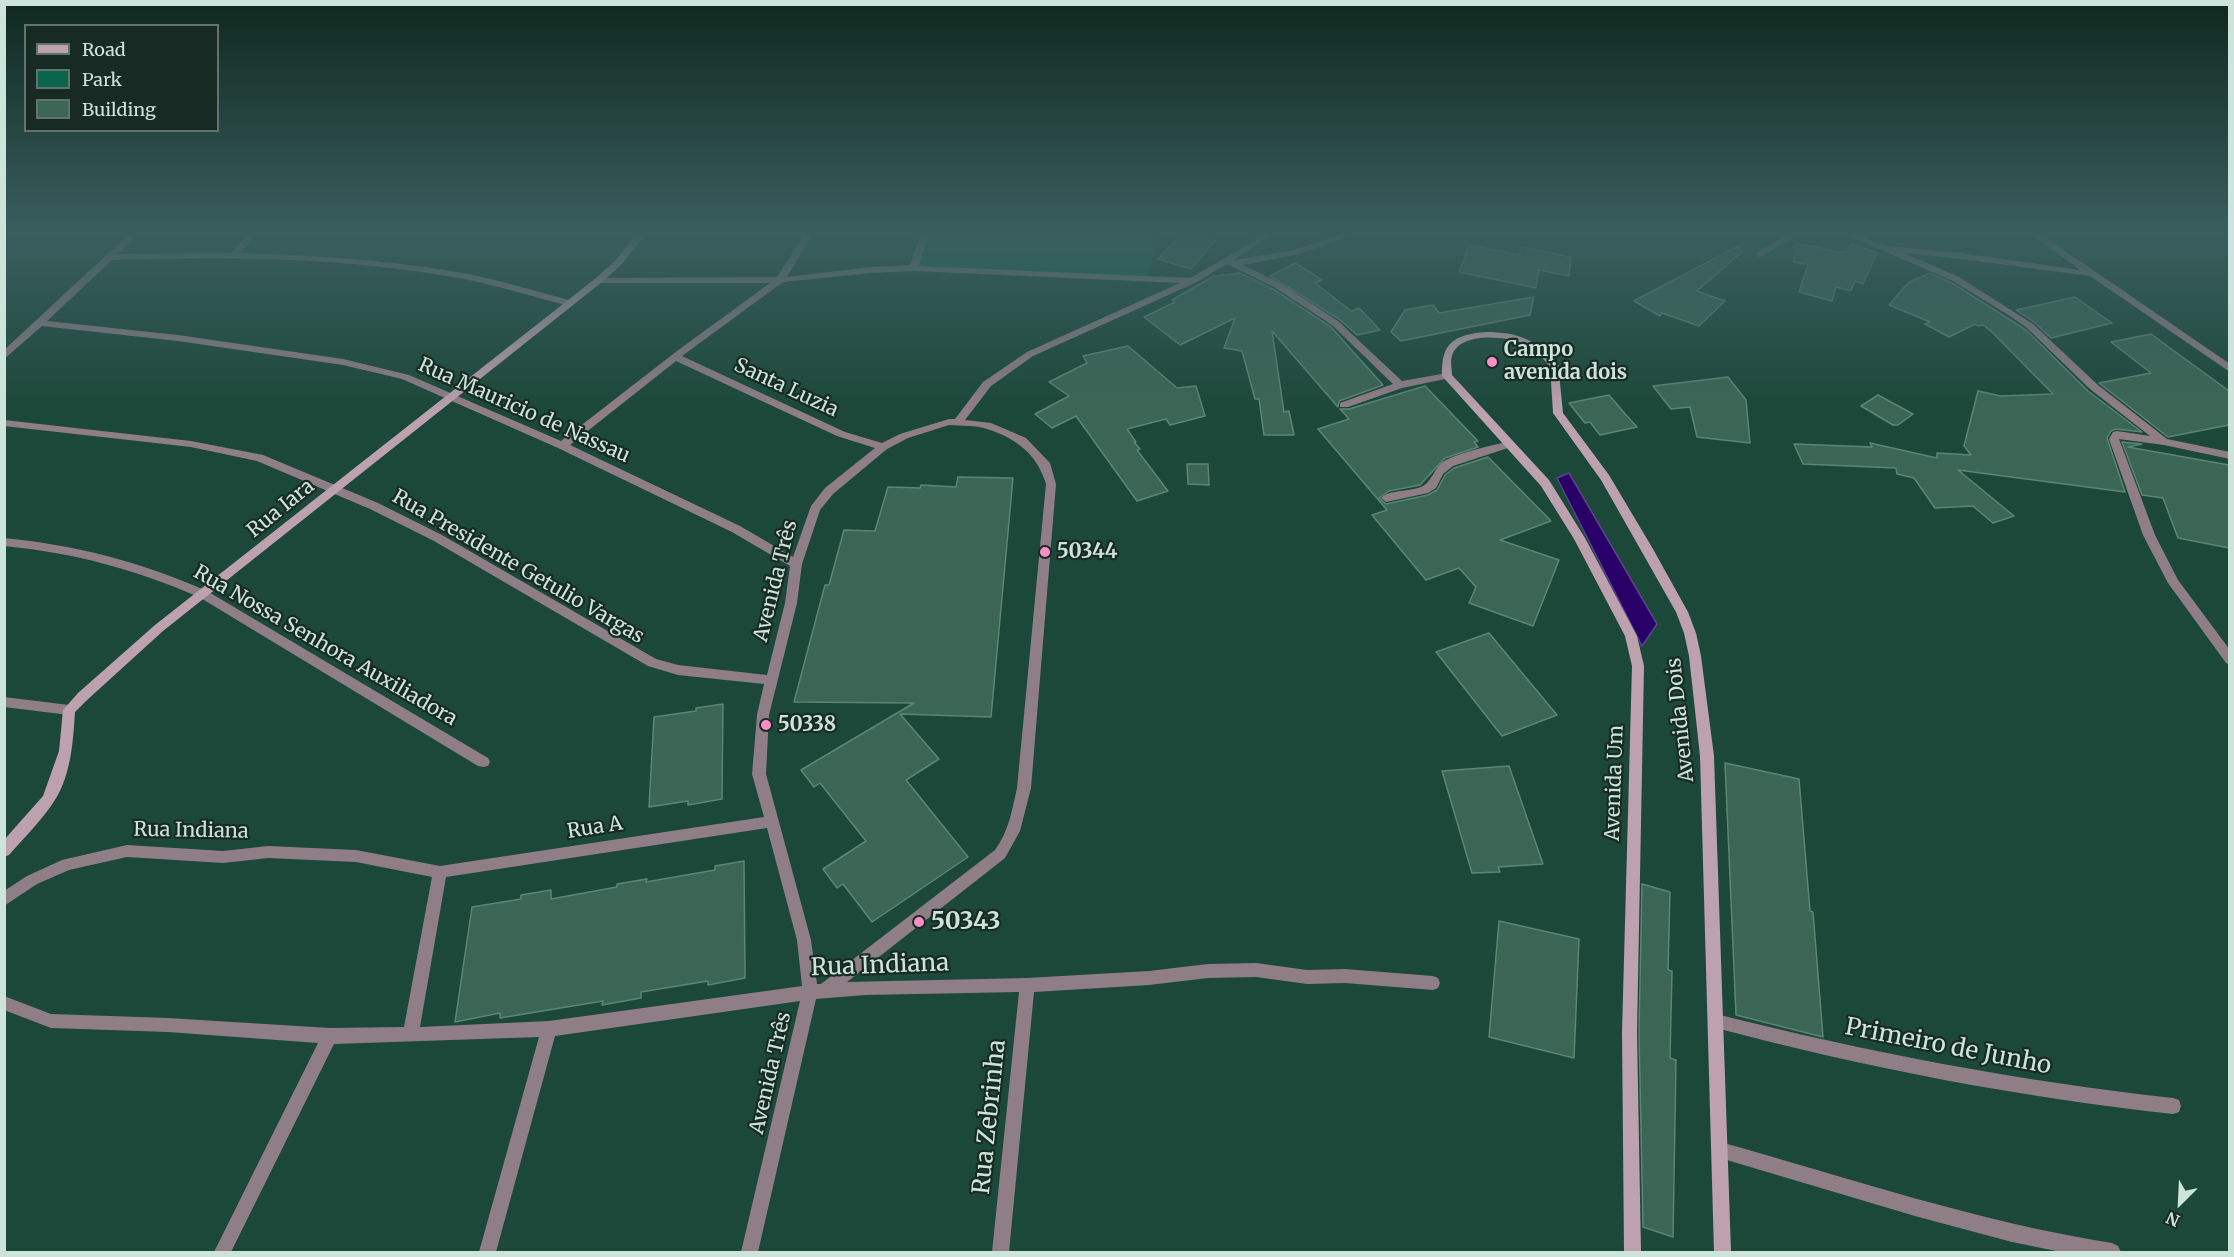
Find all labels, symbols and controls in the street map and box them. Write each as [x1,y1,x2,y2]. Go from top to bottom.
legend [24,24,219,132]
text: Road [82,38,126,61]
text: Park [82,68,122,91]
text: Building [82,98,156,121]
place label: Campo avenida dois [1504,338,1627,385]
street label: Rua Mauricio de Nassau [415,353,633,469]
street label: Santa Luzia [730,353,842,423]
marker: Campo avenida dois [1485,355,1499,369]
street label: Rua Iara [243,475,319,543]
street label: Rua Presidente Getulio Vargas [388,485,648,649]
street label: Avenida Três [749,518,803,644]
place label: 50344 [1057,540,1118,564]
marker: 50344 [1038,545,1052,559]
street label: Rua Nossa Senhora Auxiliadora [189,561,461,731]
street label: Avenida Dois [1663,657,1699,783]
place label: 50338 [778,713,836,737]
marker: 50338 [759,718,773,732]
street label: Avenida Um [1601,725,1629,841]
street label: Rua A [566,812,624,844]
street label: Rua Indiana [133,818,249,844]
place label: 50343 [931,908,1001,936]
marker: 50343 [912,915,926,929]
street label: Rua Indiana [810,949,950,983]
street label: Avenida Três [745,1010,797,1136]
street label: Primeiro de Junho [1842,1013,2054,1081]
street label: Rua Zebrinha [968,1038,1012,1196]
north arrow [2150,1173,2210,1233]
text: N [2163,1208,2183,1231]

